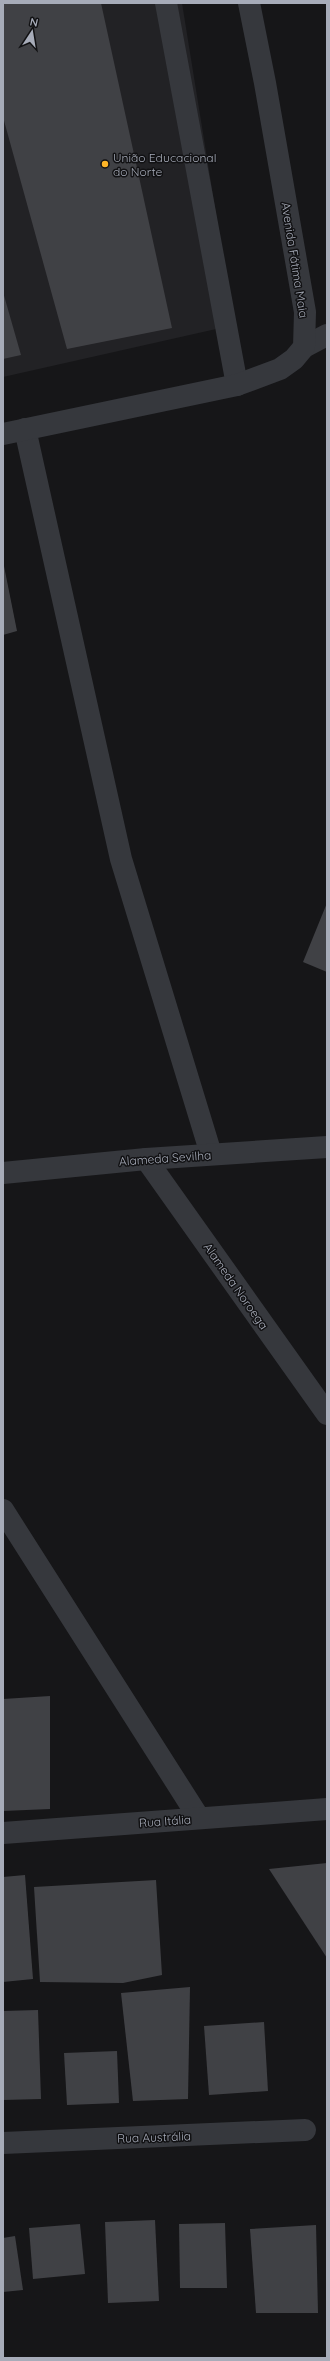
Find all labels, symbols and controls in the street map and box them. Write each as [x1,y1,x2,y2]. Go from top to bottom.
north arrow [12,12,52,52]
text: N [29,15,39,30]
place label: União Educacional do Norte [113,150,216,179]
marker: União Educacional do Norte [100,159,110,169]
street label: Avenida Fátima Maia [278,201,312,319]
street label: Alameda Sevilha [118,1147,212,1169]
street label: Alameda Noroega [201,1240,271,1332]
street label: Rua Itália [138,1812,192,1830]
street label: Rua Austrália [117,2128,191,2146]

